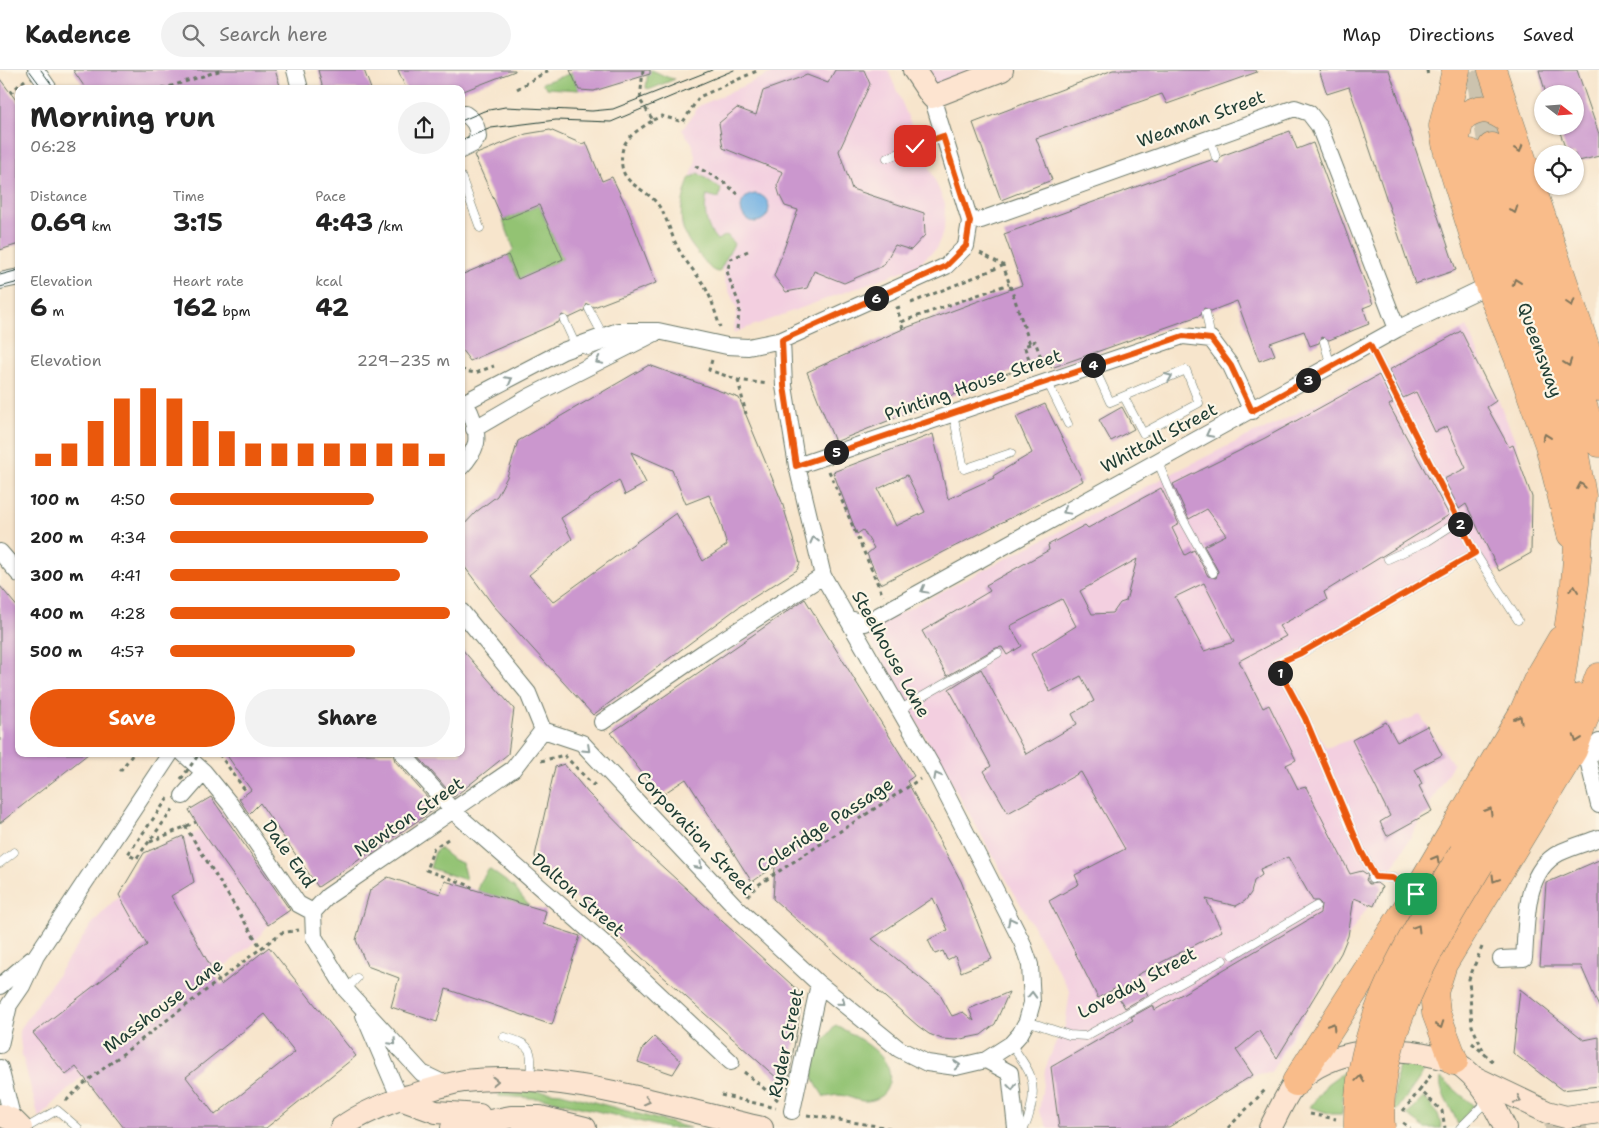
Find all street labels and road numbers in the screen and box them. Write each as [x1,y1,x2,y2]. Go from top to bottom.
street label: Weaman Street [1134,85,1268,153]
street label: Queensway [1512,299,1568,401]
street label: Printing House Street [881,343,1065,427]
street label: Whittall Street [1097,397,1222,479]
street label: Steelhouse Lane [846,586,936,722]
street label: Corporation Street [631,766,759,900]
street label: Newton Street [350,771,469,863]
street label: Coleridge Passage [752,772,898,878]
street label: Dale End [257,815,321,893]
street label: Dalton Street [526,848,630,942]
street label: Loveday Street [1073,942,1201,1024]
street label: Masshouse Lane [98,953,228,1059]
street label: Ryder Street [763,986,809,1100]

